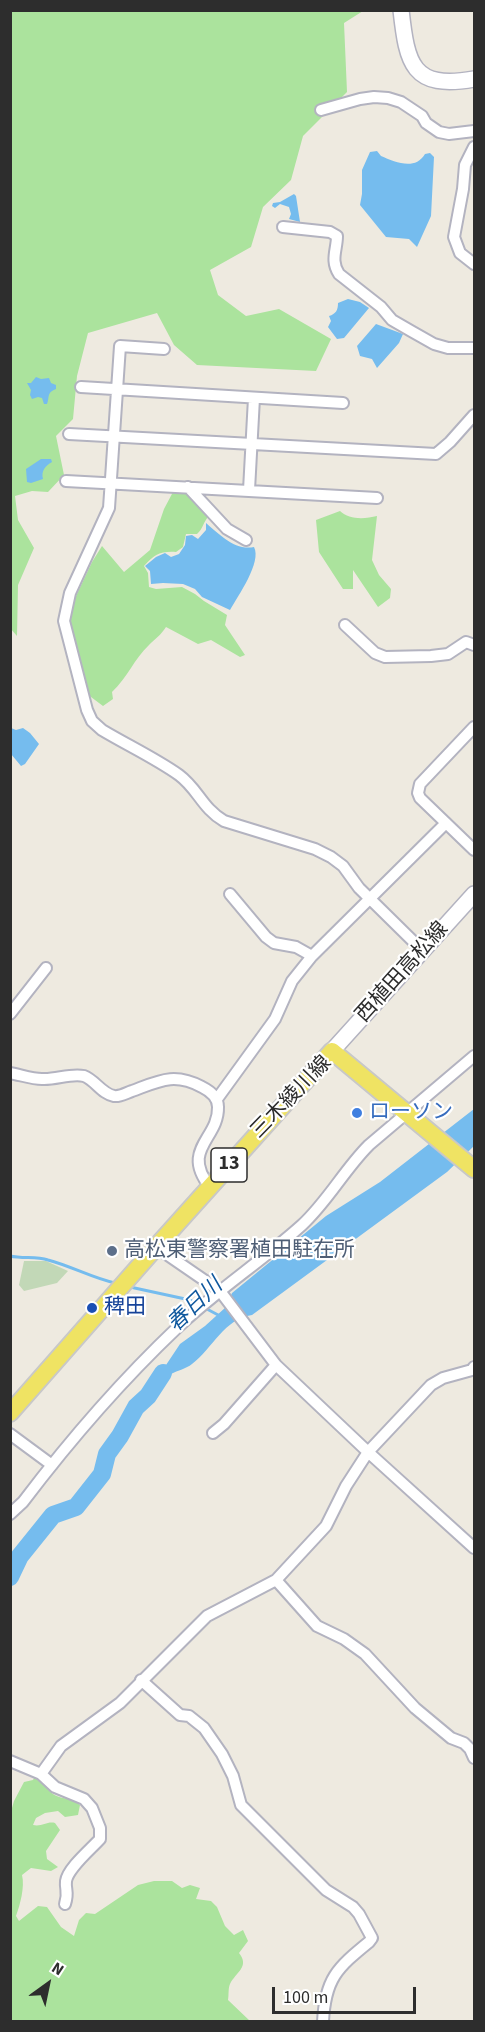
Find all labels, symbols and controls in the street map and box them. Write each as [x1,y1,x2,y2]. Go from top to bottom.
street label: 西植田高松線 [351,918,455,1028]
street label: 三木綾川線 [246,1051,338,1145]
place label: ローソン [369,1100,453,1126]
marker: ローソン [350,1106,364,1120]
road number: 13 [211,1148,247,1182]
place label: 高松東警察署植田駐在所 [124,1238,355,1264]
marker: 高松東警察署植田駐在所 [105,1244,119,1258]
water label: 春日川 [163,1274,229,1338]
place label: 稗田 [104,1295,146,1321]
marker: 稗田 [85,1301,99,1315]
north arrow [18,1954,78,2014]
text: N [47,1957,68,1981]
scale bar [275,1975,419,2013]
text: 100 m [283,1985,328,2010]

